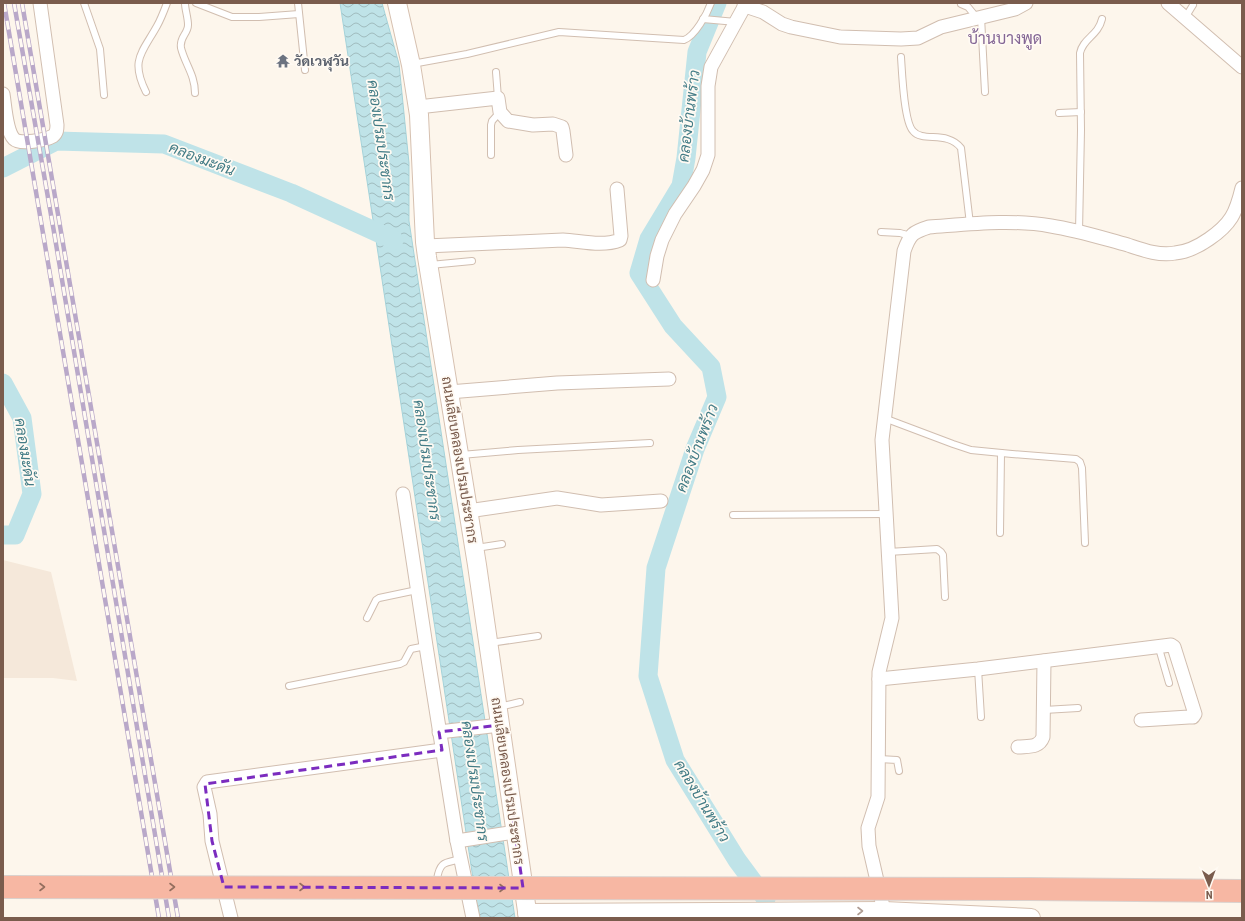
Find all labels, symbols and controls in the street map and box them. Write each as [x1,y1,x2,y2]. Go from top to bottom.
district label: บ้านบางพูด [968,28,1042,50]
temple icon: วัดเวฬุวัน [275,53,291,69]
place label: วัดเวฬุวัน [294,53,349,72]
water label: คลองบ้านพร้าว [673,68,704,163]
water label: คลองเปรมประชากร [364,79,398,202]
water label: คลองมะดัน [167,138,238,180]
street label: ถนนเลียบคลองเปรมประชากร [439,375,482,545]
water label: คลองเปรมประชากร [410,399,444,522]
water label: คลองบ้านพร้าว [671,401,722,495]
water label: คลองมะดัน [11,417,39,488]
street label: ถนนเลียบคลองเปรมประชากร [488,696,529,866]
water label: คลองเปรมประชากร [458,720,492,843]
water label: คลองบ้านพร้าว [670,756,735,846]
north arrow [1189,865,1229,905]
one-way arrow [39,883,45,891]
one-way arrow [169,883,175,891]
one-way arrow [299,883,305,891]
one-way arrow [499,884,505,892]
text: N [1205,888,1213,901]
one-way arrow [857,907,863,915]

